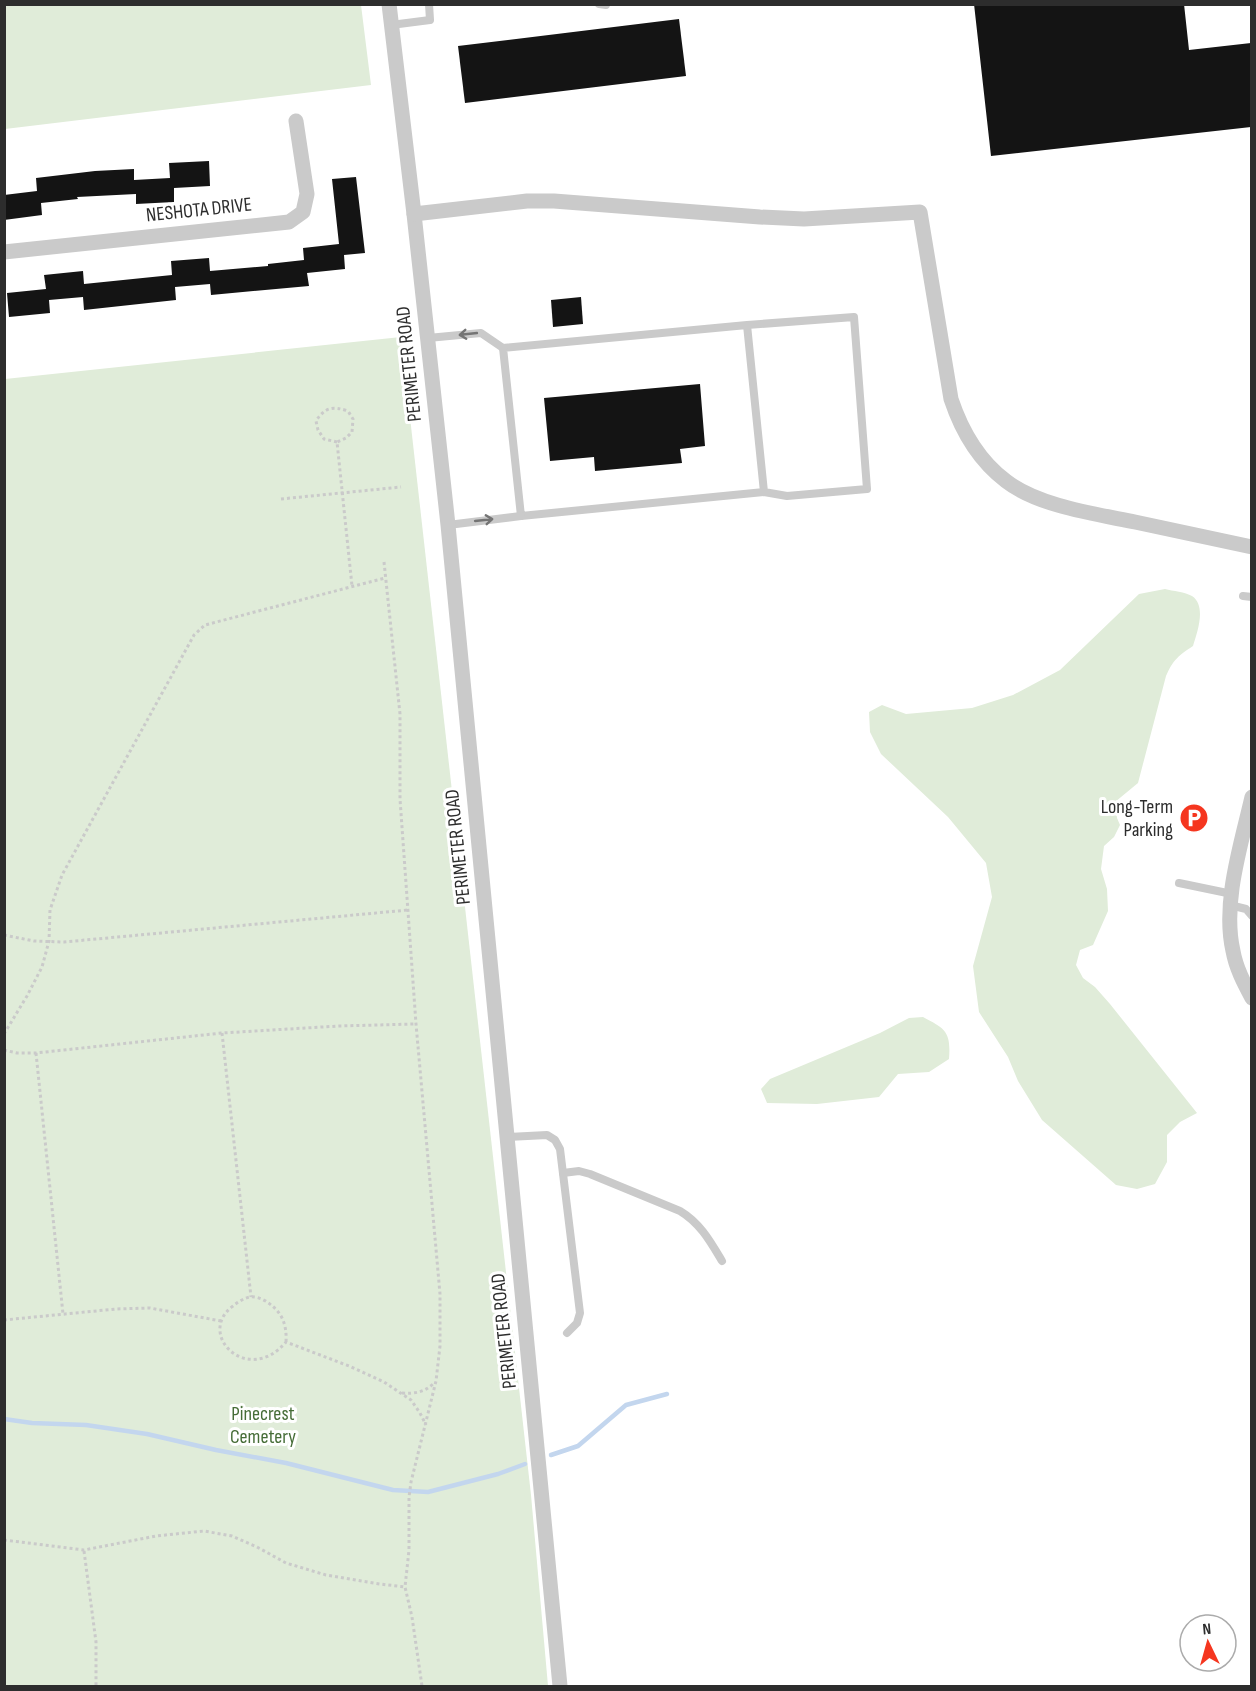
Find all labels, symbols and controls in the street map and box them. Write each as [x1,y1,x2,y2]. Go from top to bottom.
street label: NESHOTA DRIVE [145,193,253,227]
street label: PERIMETER ROAD [391,305,427,423]
one-way arrow [459,329,479,340]
one-way arrow [474,515,494,526]
street label: PERIMETER ROAD [440,788,476,906]
place label: Long-Term Parking [1101,795,1173,842]
parking icon: Long-Term Parking [1178,802,1210,834]
street label: PERIMETER ROAD [486,1272,522,1390]
park label: Pinecrest Cemetery [230,1402,296,1449]
north arrow [1178,1613,1238,1673]
text: N [1202,1620,1212,1639]

